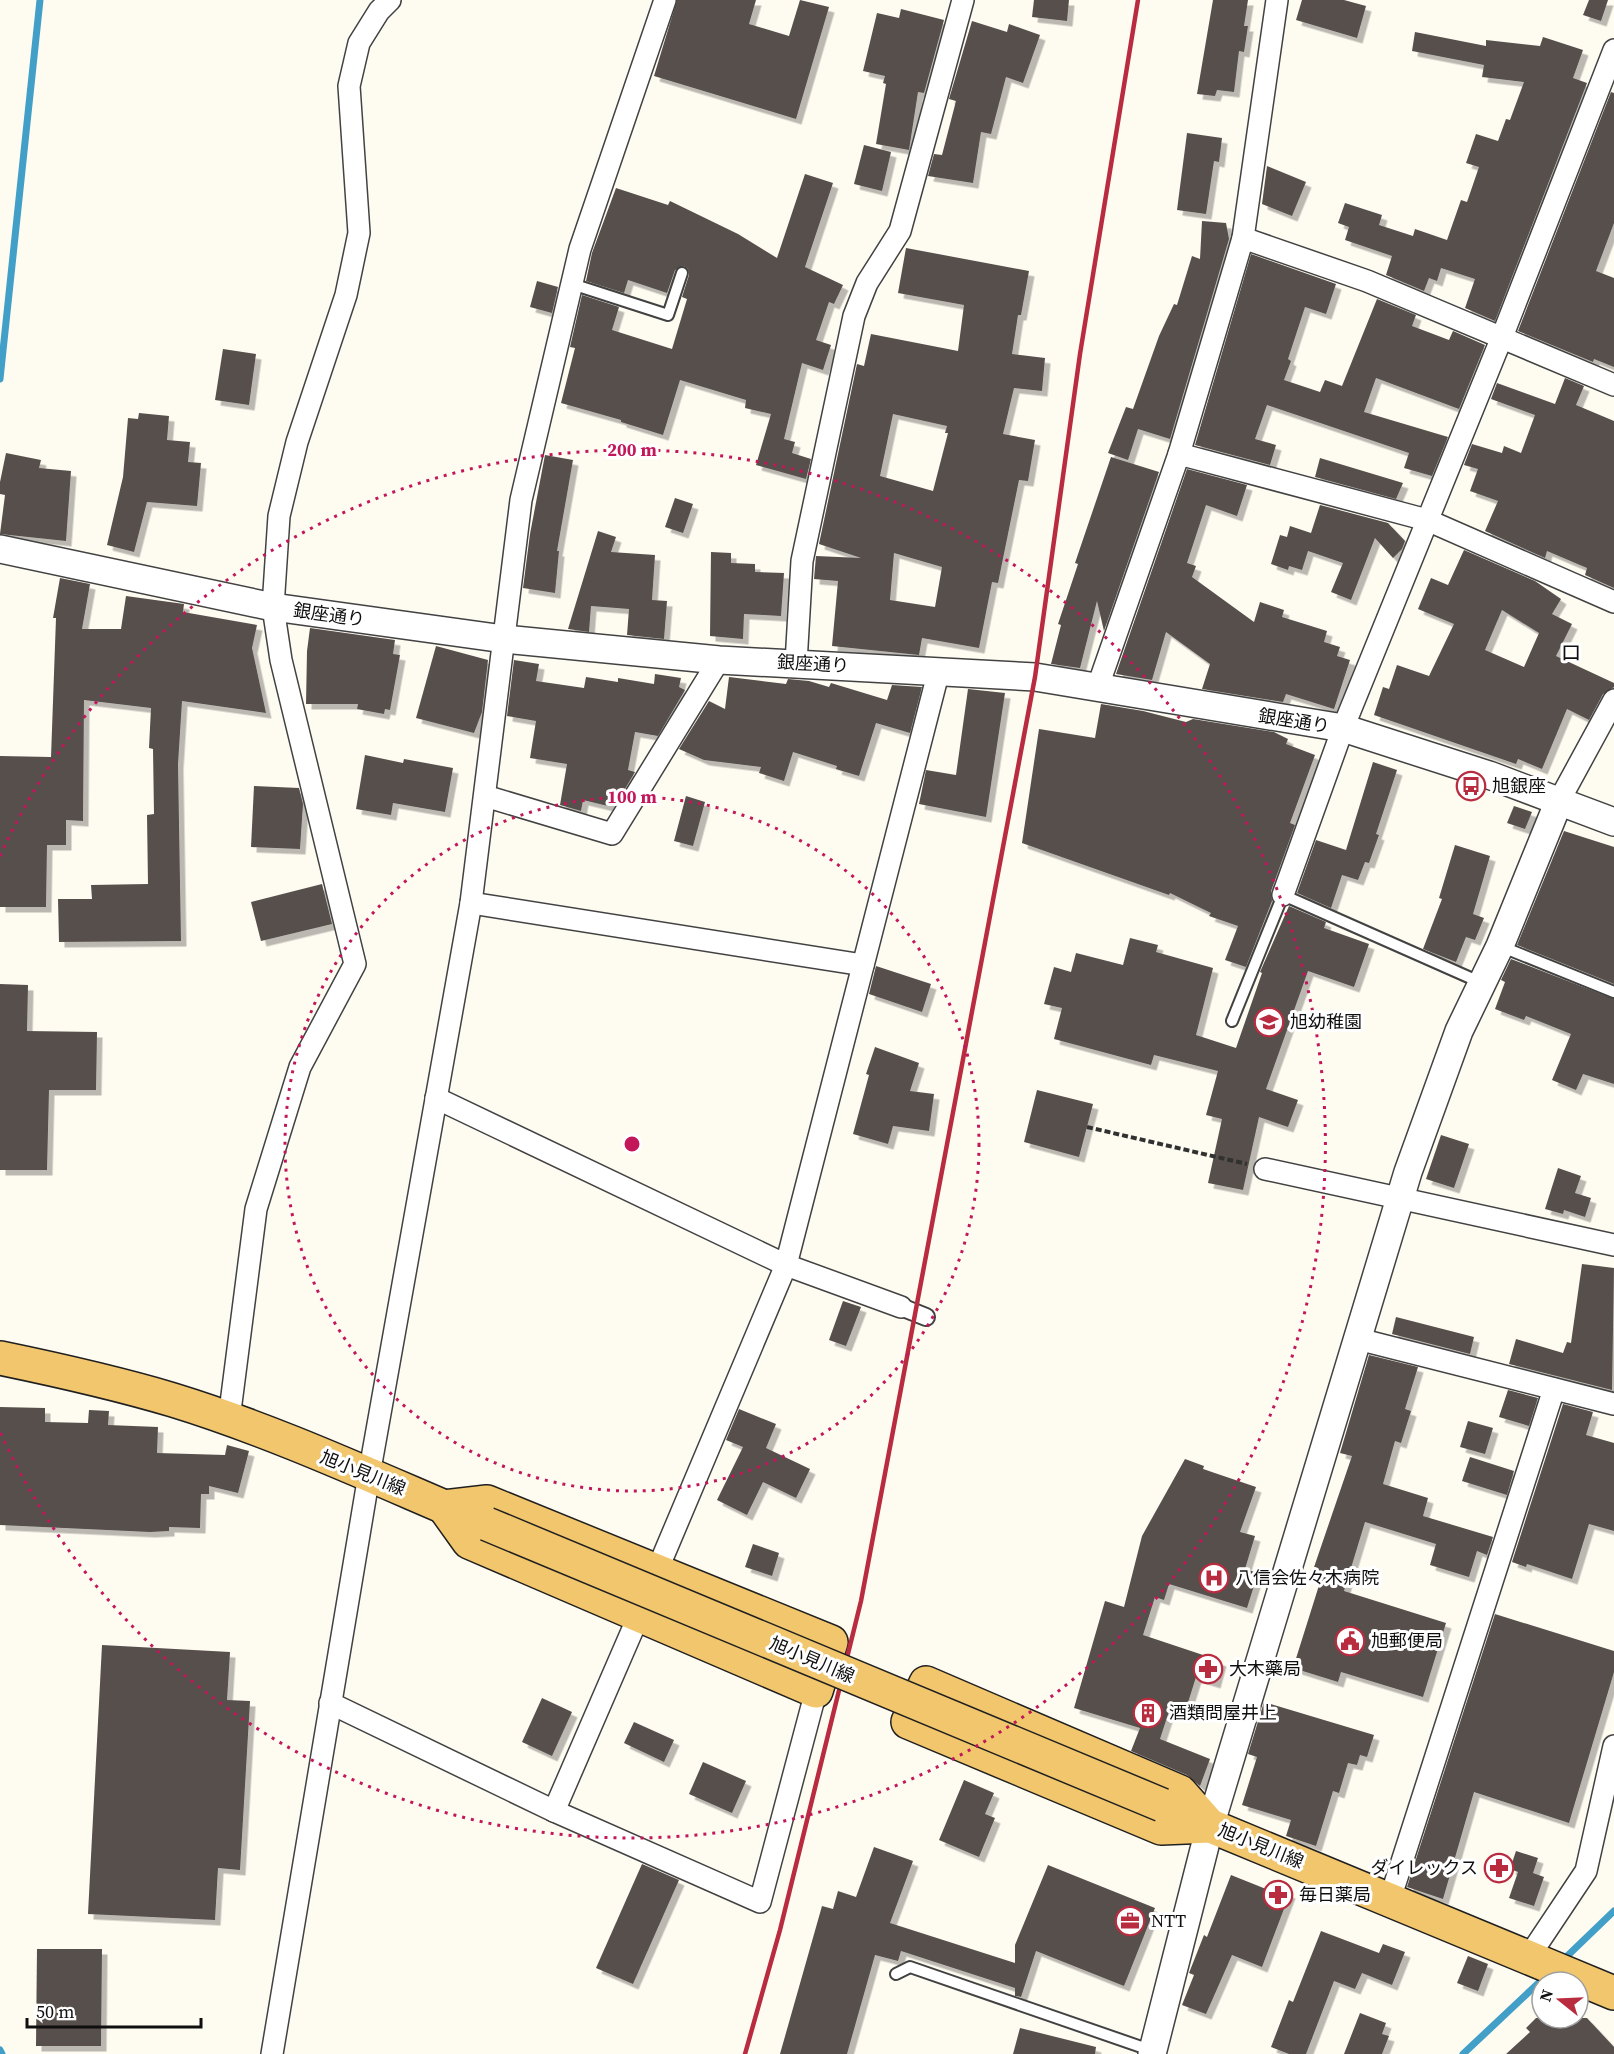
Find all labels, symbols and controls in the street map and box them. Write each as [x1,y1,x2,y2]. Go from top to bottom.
text: 200 m [607,437,657,462]
street label: 銀座通り [292,597,366,632]
district label: ロ [1561,638,1582,667]
street label: 銀座通り [776,649,850,678]
street label: 銀座通り [1257,703,1332,738]
bus stop icon: 旭銀座 [1455,770,1487,802]
place label: 旭銀座 [1492,773,1546,798]
text: 100 m [607,784,657,809]
school or university icon: 旭幼稚園 [1253,1006,1285,1038]
place label: 旭幼稚園 [1290,1009,1362,1034]
centre of rings [622,1134,642,1154]
street label: 旭小見川線 [317,1444,410,1501]
hospital icon: 八信会佐々木病院 [1198,1562,1230,1594]
place label: 八信会佐々木病院 [1235,1565,1379,1590]
public building icon: 旭郵便局 [1334,1625,1366,1657]
place label: 旭郵便局 [1371,1628,1443,1653]
street label: 旭小見川線 [766,1630,859,1689]
pharmacy icon: 大木藥局 [1192,1653,1224,1685]
place label: 大木藥局 [1229,1656,1301,1681]
building icon: 酒類問屋井上 [1132,1697,1164,1729]
place label: 酒類問屋井上 [1169,1700,1277,1725]
street label: 旭小見川線 [1215,1817,1308,1874]
pharmacy icon: ダイレックス [1483,1852,1515,1884]
place label: ダイレックス [1371,1855,1478,1880]
pharmacy icon: 毎日薬局 [1262,1879,1294,1911]
place label: 毎日薬局 [1299,1882,1371,1907]
office icon: NTT [1114,1905,1146,1937]
place label: NTT [1151,1908,1186,1933]
north arrow [1530,1970,1590,2030]
text: N [1533,1986,1558,2004]
scale bar [27,1991,201,2029]
text: 50 m [36,1999,74,2024]

